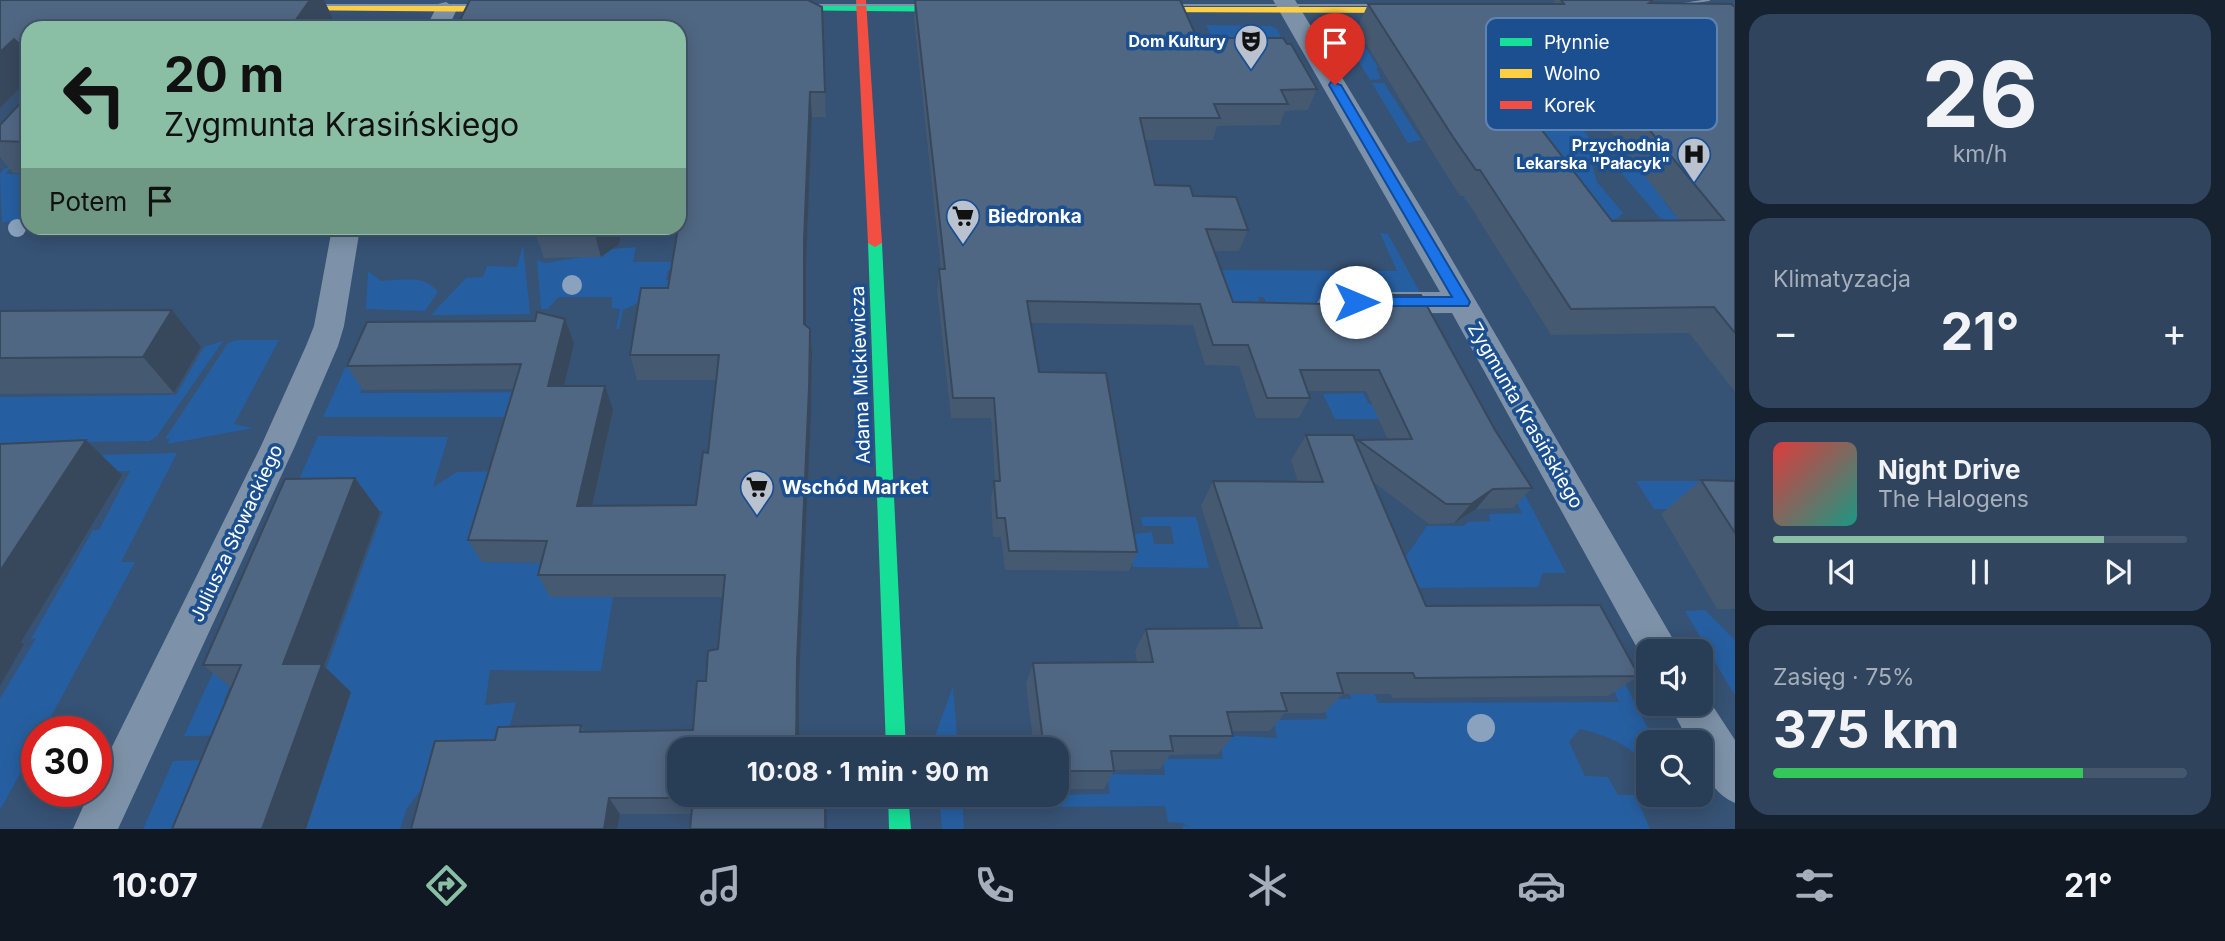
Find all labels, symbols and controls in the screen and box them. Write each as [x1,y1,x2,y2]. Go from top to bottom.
pin [1305,13,1365,85]
legend [1486,18,1717,130]
theatre icon: Dom Kultury [1232,22,1270,71]
icon: arrive [1316,24,1354,62]
place label: Dom Kultury [1129,31,1226,51]
text: Płynnie [1544,31,1610,54]
text: 26 [1922,39,2038,149]
text: 20 m [164,45,284,104]
icon: left [49,49,140,140]
text: Wolno [1544,62,1600,85]
text: Korek [1544,94,1596,117]
text: Zygmunta Krasińskiego [164,105,519,144]
place label: Przychodnia Lekarska "Pałacyk" [1516,135,1670,173]
hospital icon: Przychodnia Lekarska "Pałacyk" [1675,135,1713,184]
text: km/h [1953,140,2007,168]
icon: arrive [141,182,179,220]
text: Potem [49,186,127,217]
supermarket icon: Biedronka [944,197,982,246]
place label: Biedronka [988,205,1082,228]
position arrow [1319,265,1393,339]
text: Klimatyzacja [1773,265,1911,293]
street label: Adama Mickiewicza [846,285,875,465]
text: 21° [1940,300,2020,363]
text: − [1773,309,1798,355]
text: + [2162,309,2187,355]
street label: Zygmunta Krasińskiego [1463,318,1588,512]
street label: Juliusza Słowackiego [185,441,288,626]
text: Night Drive [1878,454,2020,485]
supermarket icon: Wschód Market [738,468,776,517]
place label: Wschód Market [782,476,929,499]
text: The Halogens [1878,485,2029,513]
icon: previous [1823,553,1861,591]
icon: pause [1961,553,1999,591]
icon: next [2099,553,2137,591]
map controls [1636,639,1713,807]
button: sound [1636,639,1713,716]
text: Zasięg · 75% [1773,663,1915,691]
text: 375 km [1773,698,1959,761]
speed limit sign: 30 [21,716,112,807]
button: search [1636,730,1713,807]
text: 10:08 · 1 min · 90 m [747,756,989,787]
icon: directions [422,861,471,910]
icon: music [696,861,745,910]
icon: phone [970,861,1019,910]
icon: climate [1243,861,1292,910]
icon: car [1517,861,1566,910]
icon: filters [1790,861,1839,910]
text: 10:07 [112,866,198,905]
text: 21° [2064,866,2113,905]

